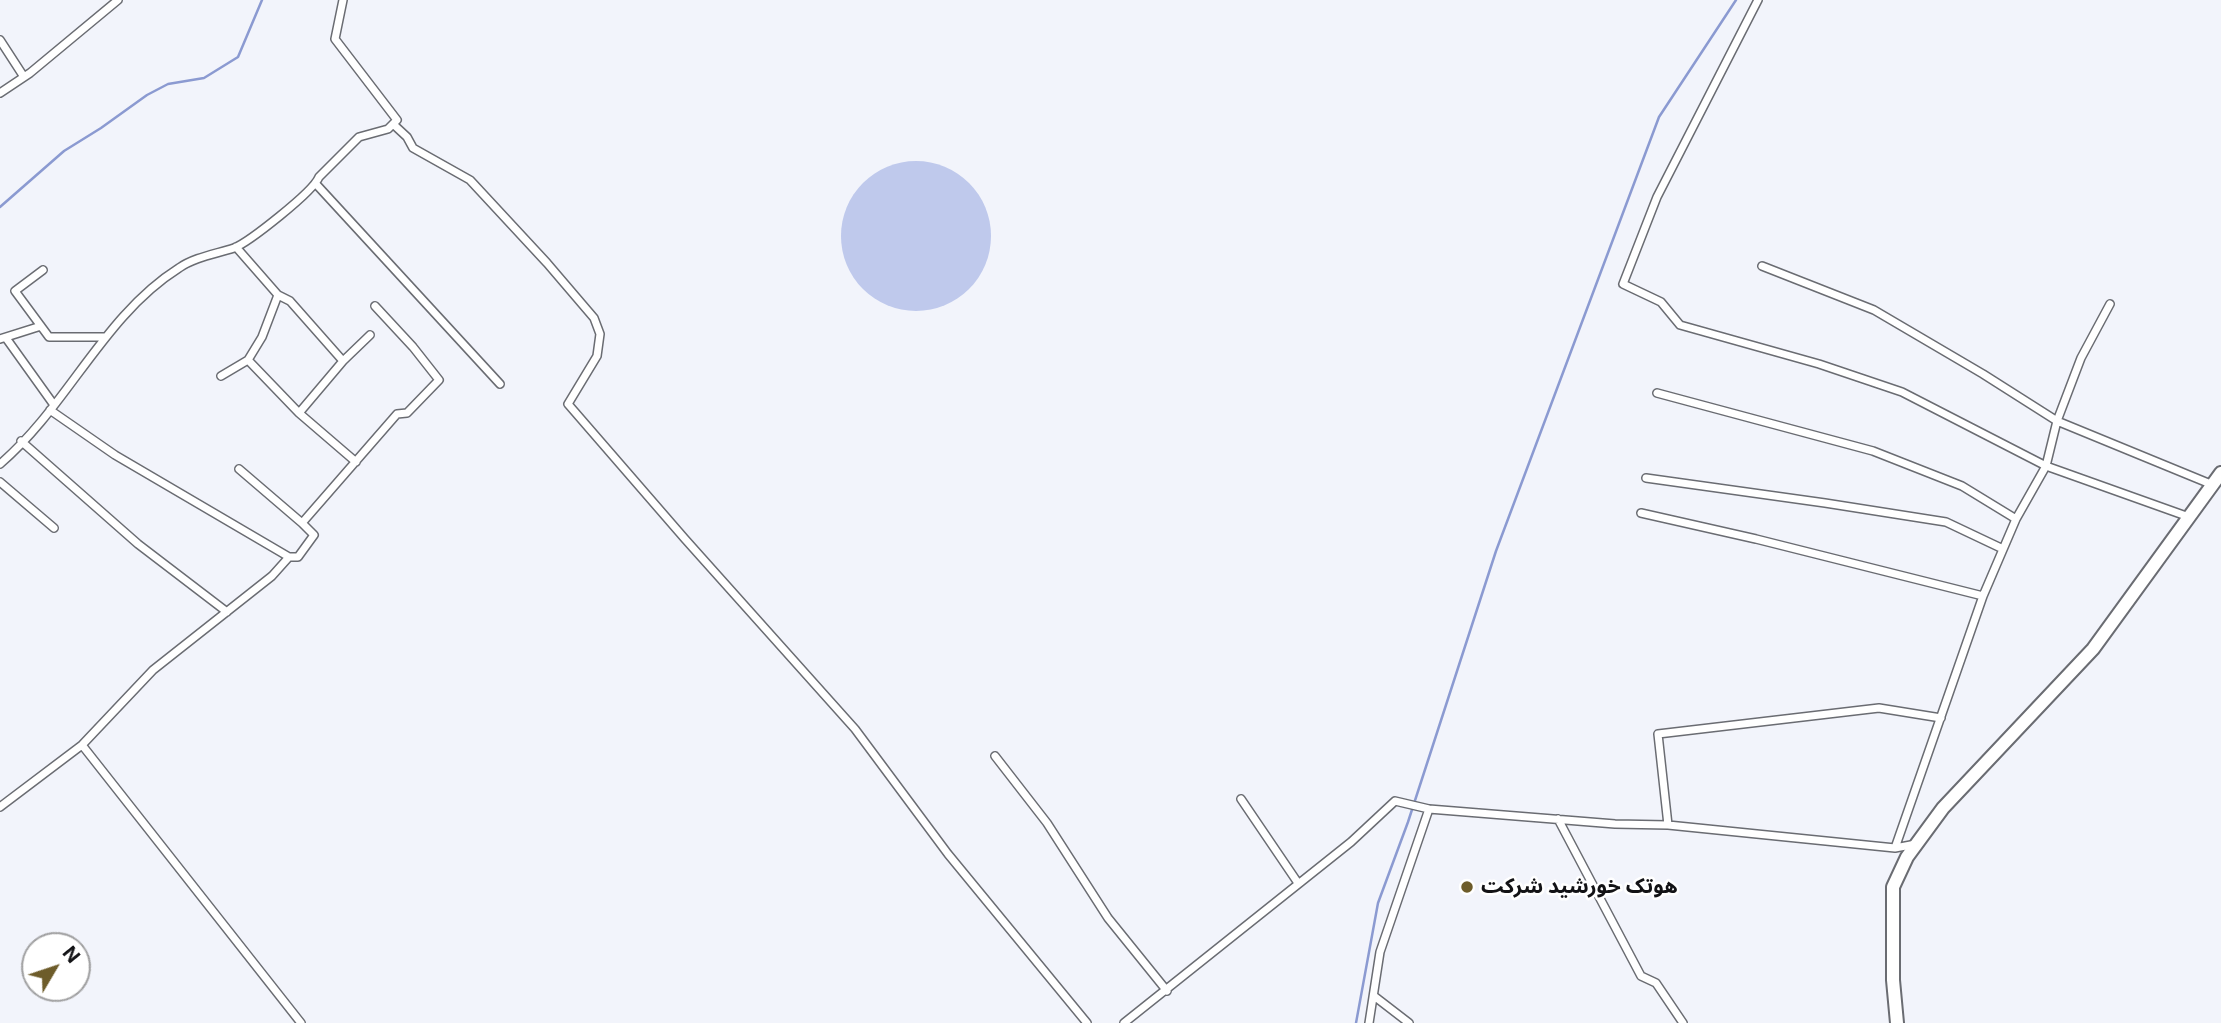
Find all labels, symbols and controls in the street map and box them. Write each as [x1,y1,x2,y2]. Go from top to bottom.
place label: هوتک خورشید شرکت [1481,874,1678,900]
marker: هوتک خورشید شرکت [1459,879,1475,895]
north arrow [21,932,91,1002]
text: N [58,942,85,968]

